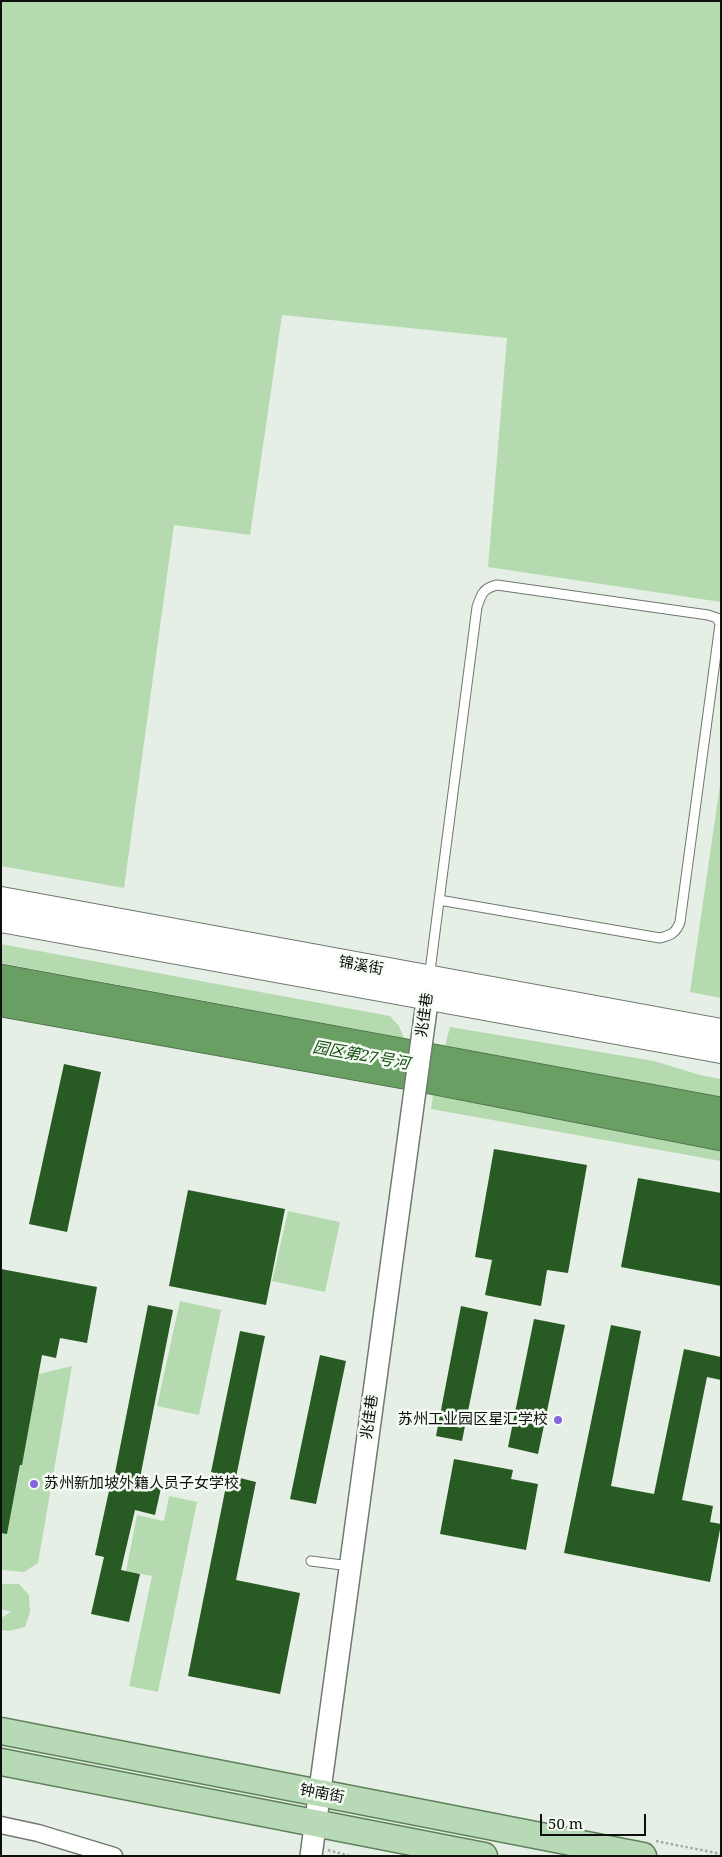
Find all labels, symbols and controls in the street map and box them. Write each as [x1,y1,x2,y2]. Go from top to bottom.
street label: 锦溪街 [337,953,385,979]
street label: 兆佳巷 [413,991,437,1039]
water label: 园区第27号河 [311,1038,411,1074]
street label: 兆佳巷 [358,1393,382,1441]
place label: 苏州工业园区星汇学校 [398,1411,548,1429]
marker: 苏州工业园区星汇学校 [552,1414,564,1426]
place label: 苏州新加坡外籍人员子女学校 [44,1475,239,1493]
marker: 苏州新加坡外籍人员子女学校 [28,1478,40,1490]
street label: 钟南街 [298,1781,346,1807]
scale bar [542,1804,648,1836]
text: 50 m [548,1813,583,1833]

